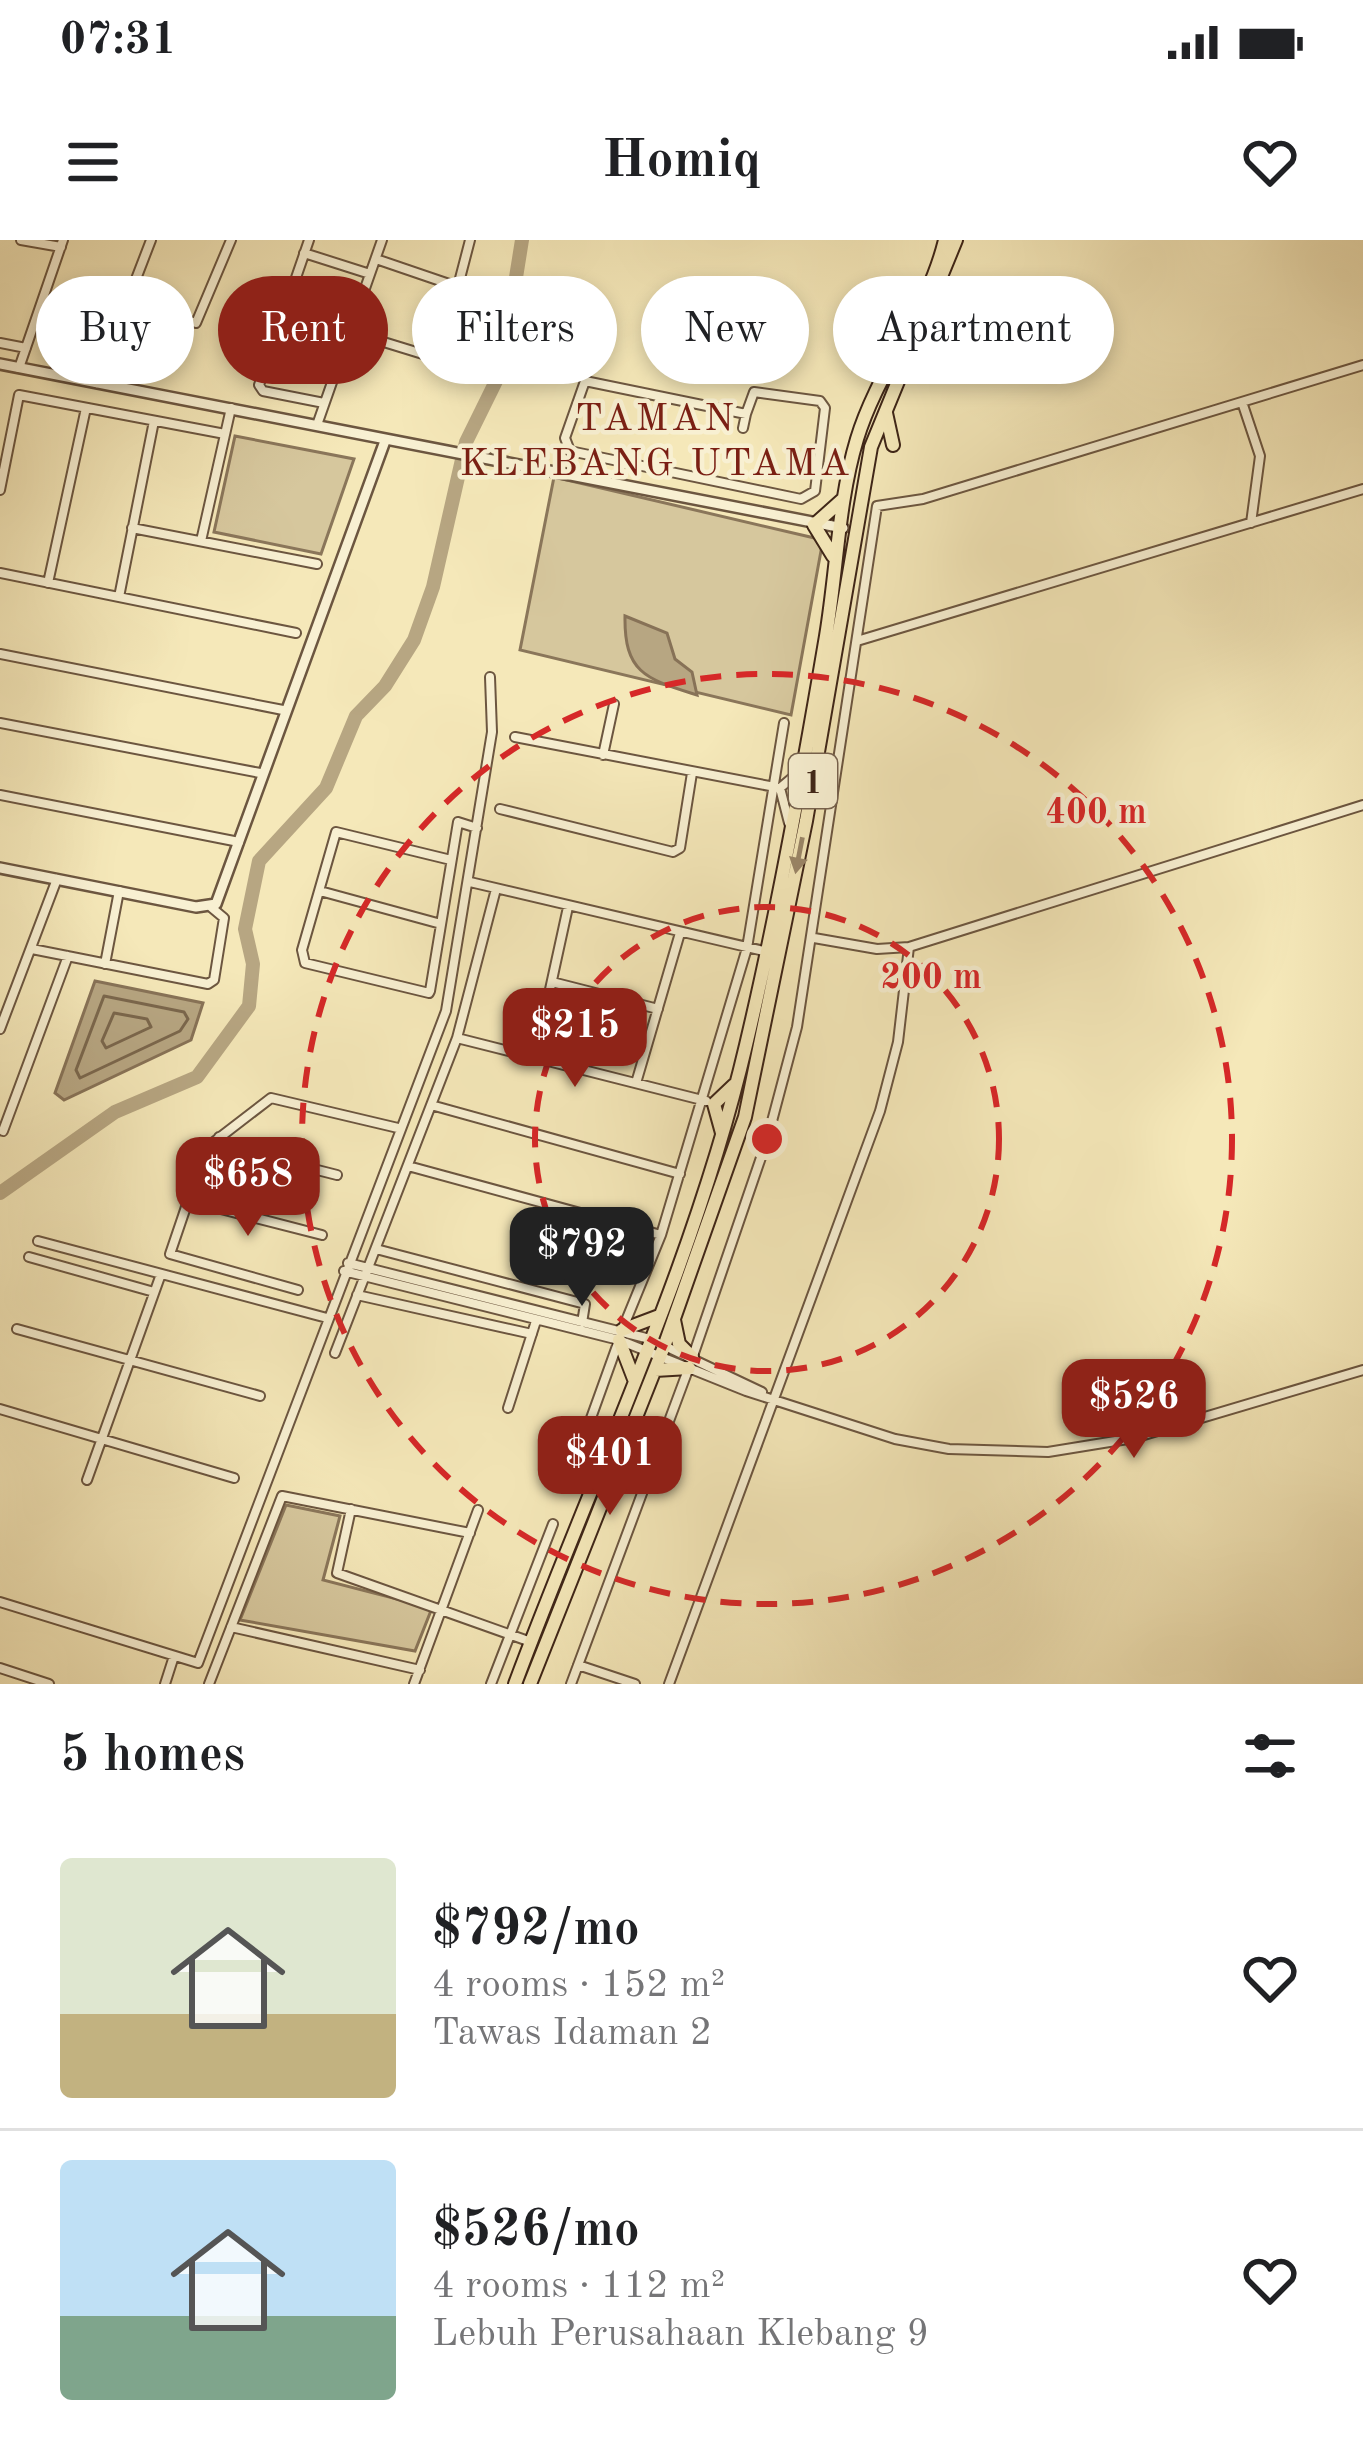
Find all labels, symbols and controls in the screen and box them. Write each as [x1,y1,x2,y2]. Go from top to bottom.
text: 07:31 [60,19,177,64]
icon: menu [60,129,126,195]
icon: heart [1237,129,1303,195]
text: Homiq [602,135,761,189]
chip: Buy [36,276,194,384]
chip: Rent [218,276,388,384]
chip: Filters [412,276,617,384]
chip: New [641,276,809,384]
chip: Apartment [833,276,1114,384]
district label: TAMAN KLEBANG UTAMA [459,400,853,484]
road number: 1 [789,754,837,808]
text: 400 m [1045,796,1147,832]
one-way arrow [789,837,808,875]
text: 200 m [880,961,982,997]
pin: $215 [504,988,646,1090]
text: $215 [530,1007,620,1046]
centre of rings [746,1118,788,1160]
pin: $658 [177,1137,319,1239]
text: $658 [203,1156,293,1195]
pin: $792 [511,1207,653,1309]
text: $792 [537,1226,627,1265]
pin: $526 [1063,1359,1205,1461]
text: $526 [1089,1378,1179,1417]
pin: $401 [539,1416,681,1518]
text: $401 [565,1435,655,1474]
icon: filters [1237,1723,1303,1789]
text: 5 homes [60,1731,245,1782]
text: $792/mo [432,1905,640,1956]
icon: home [156,1906,300,2050]
icon: heart [1237,1945,1303,2011]
text: 4 rooms · 152 m² [432,1966,725,2005]
text: Tawas Idaman 2 [432,2014,712,2053]
text: $526/mo [432,2206,640,2257]
icon: home [156,2208,300,2352]
icon: heart [1237,2247,1303,2313]
text: 4 rooms · 112 m² [432,2267,725,2306]
text: Lebuh Perusahaan Klebang 9 [432,2315,929,2354]

